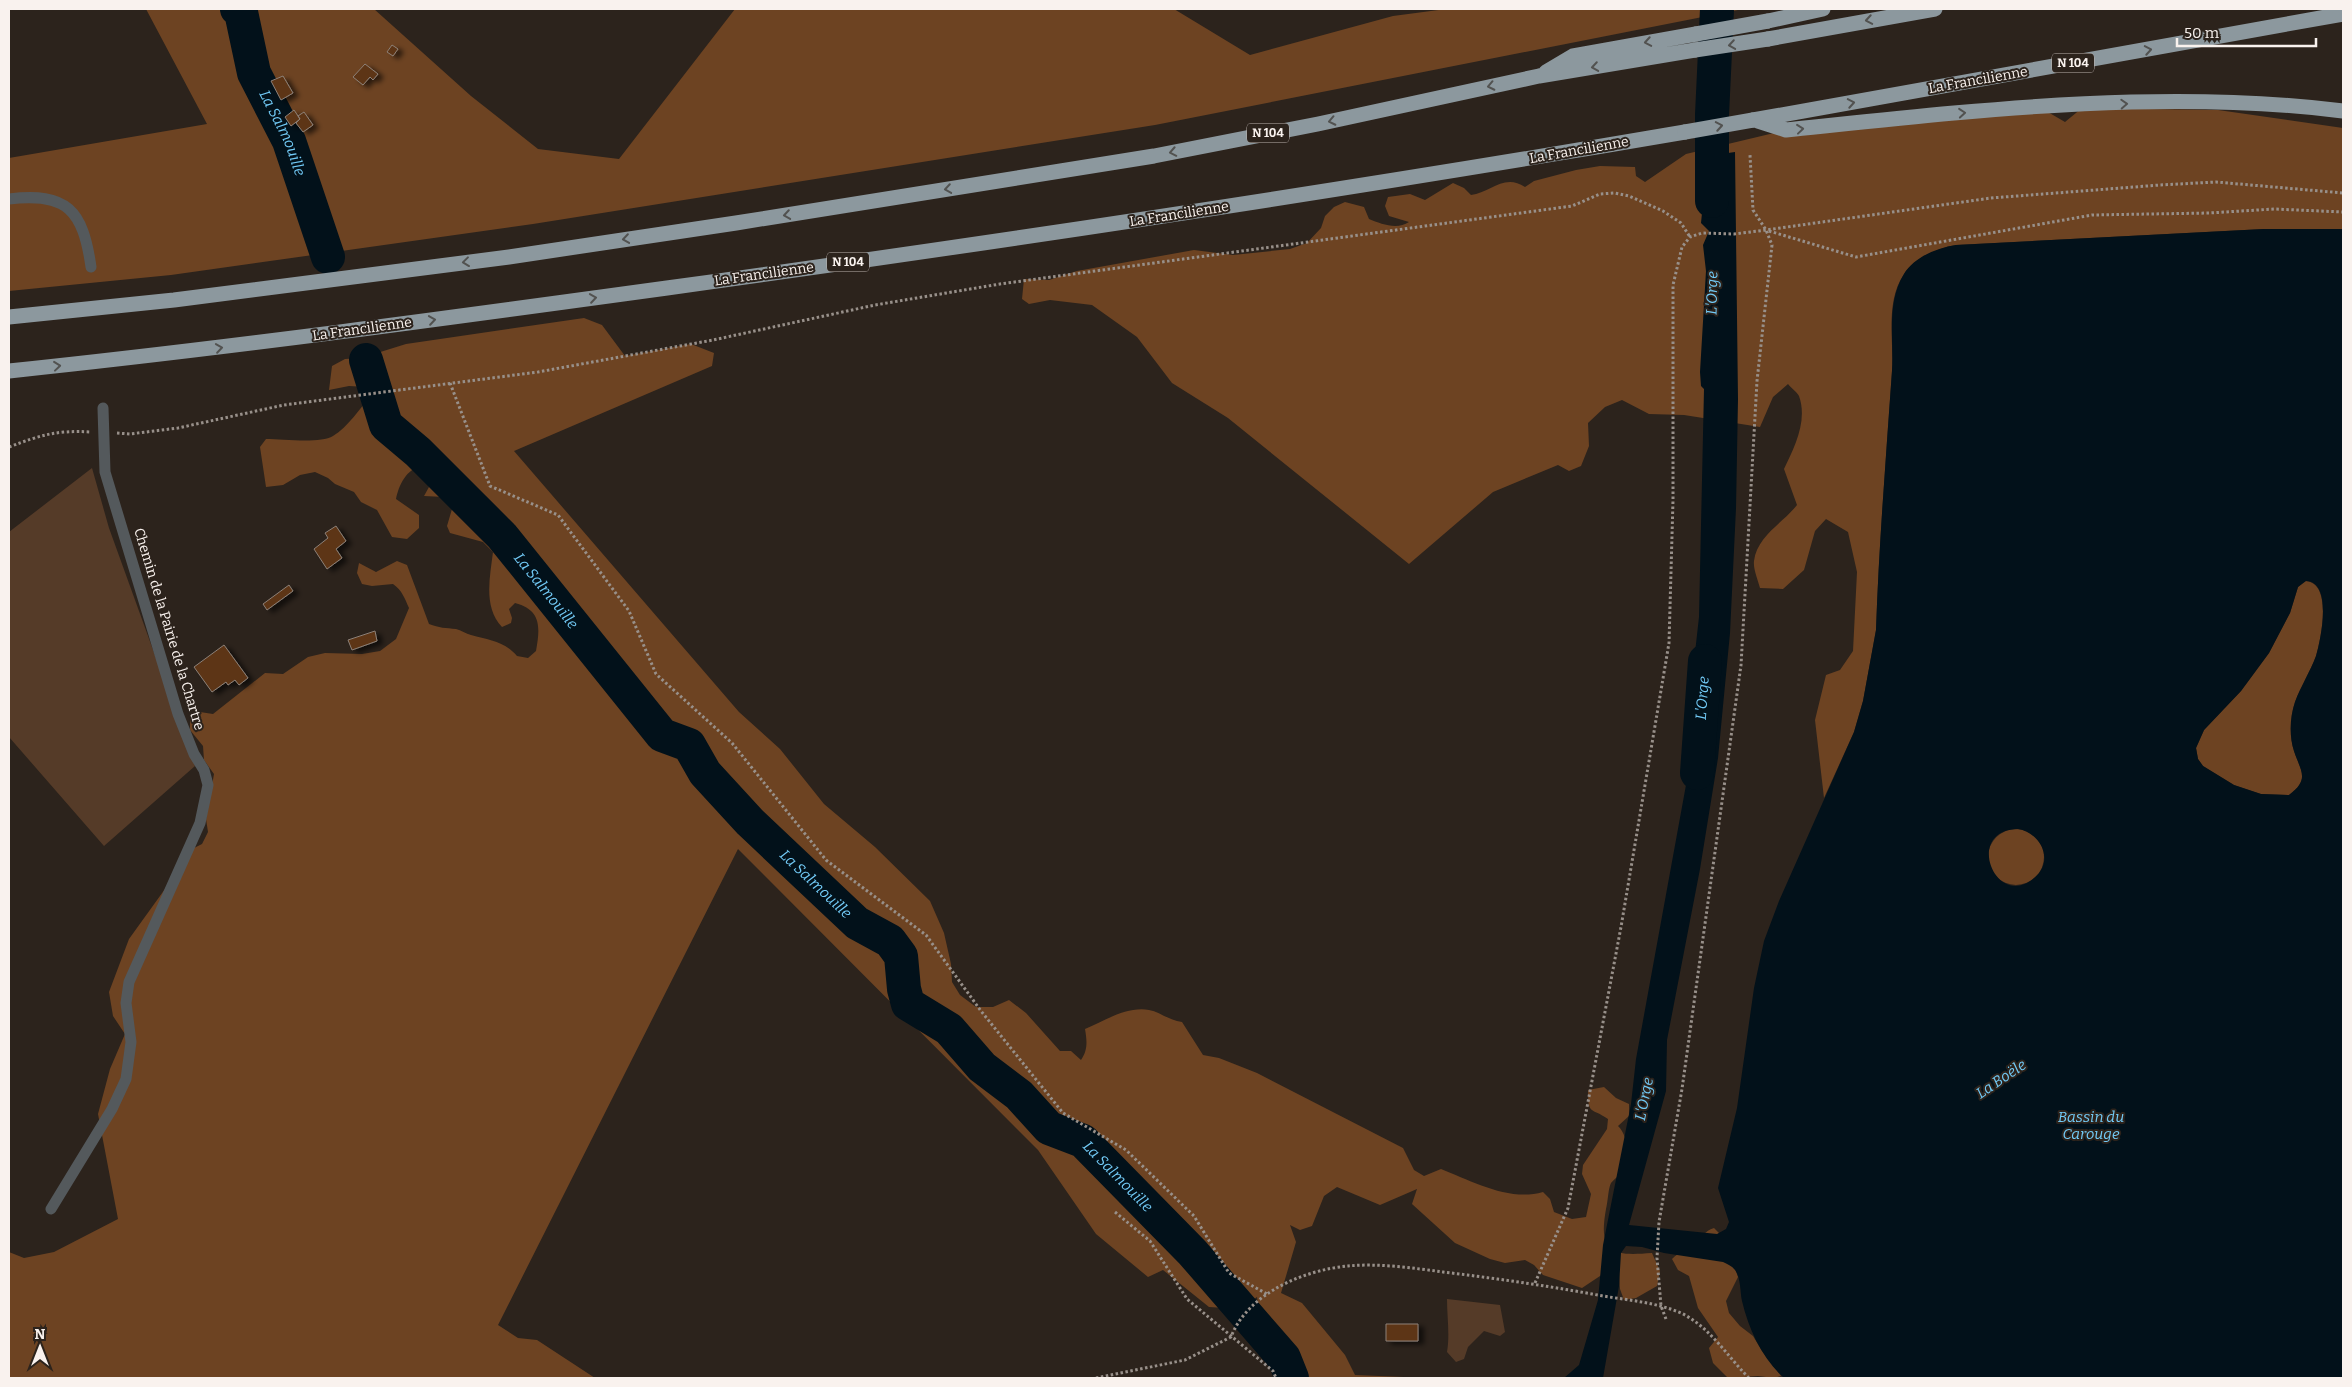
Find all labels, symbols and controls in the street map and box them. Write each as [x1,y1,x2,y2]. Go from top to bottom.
one-way arrow [1865,15,1874,25]
scale bar [2177,15,2316,47]
text: 50 m [2184,24,2220,42]
one-way arrow [1644,37,1652,47]
one-way arrow [1727,39,1736,49]
one-way arrow [2144,45,2153,55]
road number: N 104 [2052,54,2094,72]
one-way arrow [1591,61,1600,71]
street label: La Francilienne [1927,63,2029,97]
one-way arrow [1487,81,1496,91]
water label: La Salmouille [255,87,309,179]
one-way arrow [2121,98,2129,109]
one-way arrow [1846,99,1855,109]
one-way arrow [1958,108,1966,119]
one-way arrow [1328,115,1337,126]
one-way arrow [1715,121,1723,131]
one-way arrow [1797,123,1805,134]
road number: N 104 [1247,124,1289,142]
street label: La Francilienne [1528,133,1630,167]
one-way arrow [1168,146,1177,157]
one-way arrow [943,184,952,194]
street label: La Francilienne [1128,198,1230,230]
one-way arrow [783,209,791,220]
one-way arrow [622,234,631,244]
road number: N 104 [827,252,869,272]
one-way arrow [461,256,469,267]
street label: La Francilienne [713,259,815,289]
water label: L'Orge [1703,271,1721,315]
one-way arrow [589,293,597,304]
street label: La Francilienne [311,314,413,344]
one-way arrow [428,315,436,326]
one-way arrow [215,343,223,354]
one-way arrow [54,361,62,372]
street label: Chemin de la Pairie de la Chartre [130,526,208,732]
water label: La Salmouille [510,549,582,633]
water label: L'Orge [1692,675,1713,721]
water label: La Salmouille [776,846,856,923]
water label: La Boële [1973,1056,2030,1102]
water label: L'Orge [1631,1075,1657,1122]
water label: Bassin du Carouge [2058,1108,2124,1143]
water label: La Salmouille [1079,1137,1157,1216]
north arrow [15,1322,65,1372]
text: N [35,1326,46,1343]

